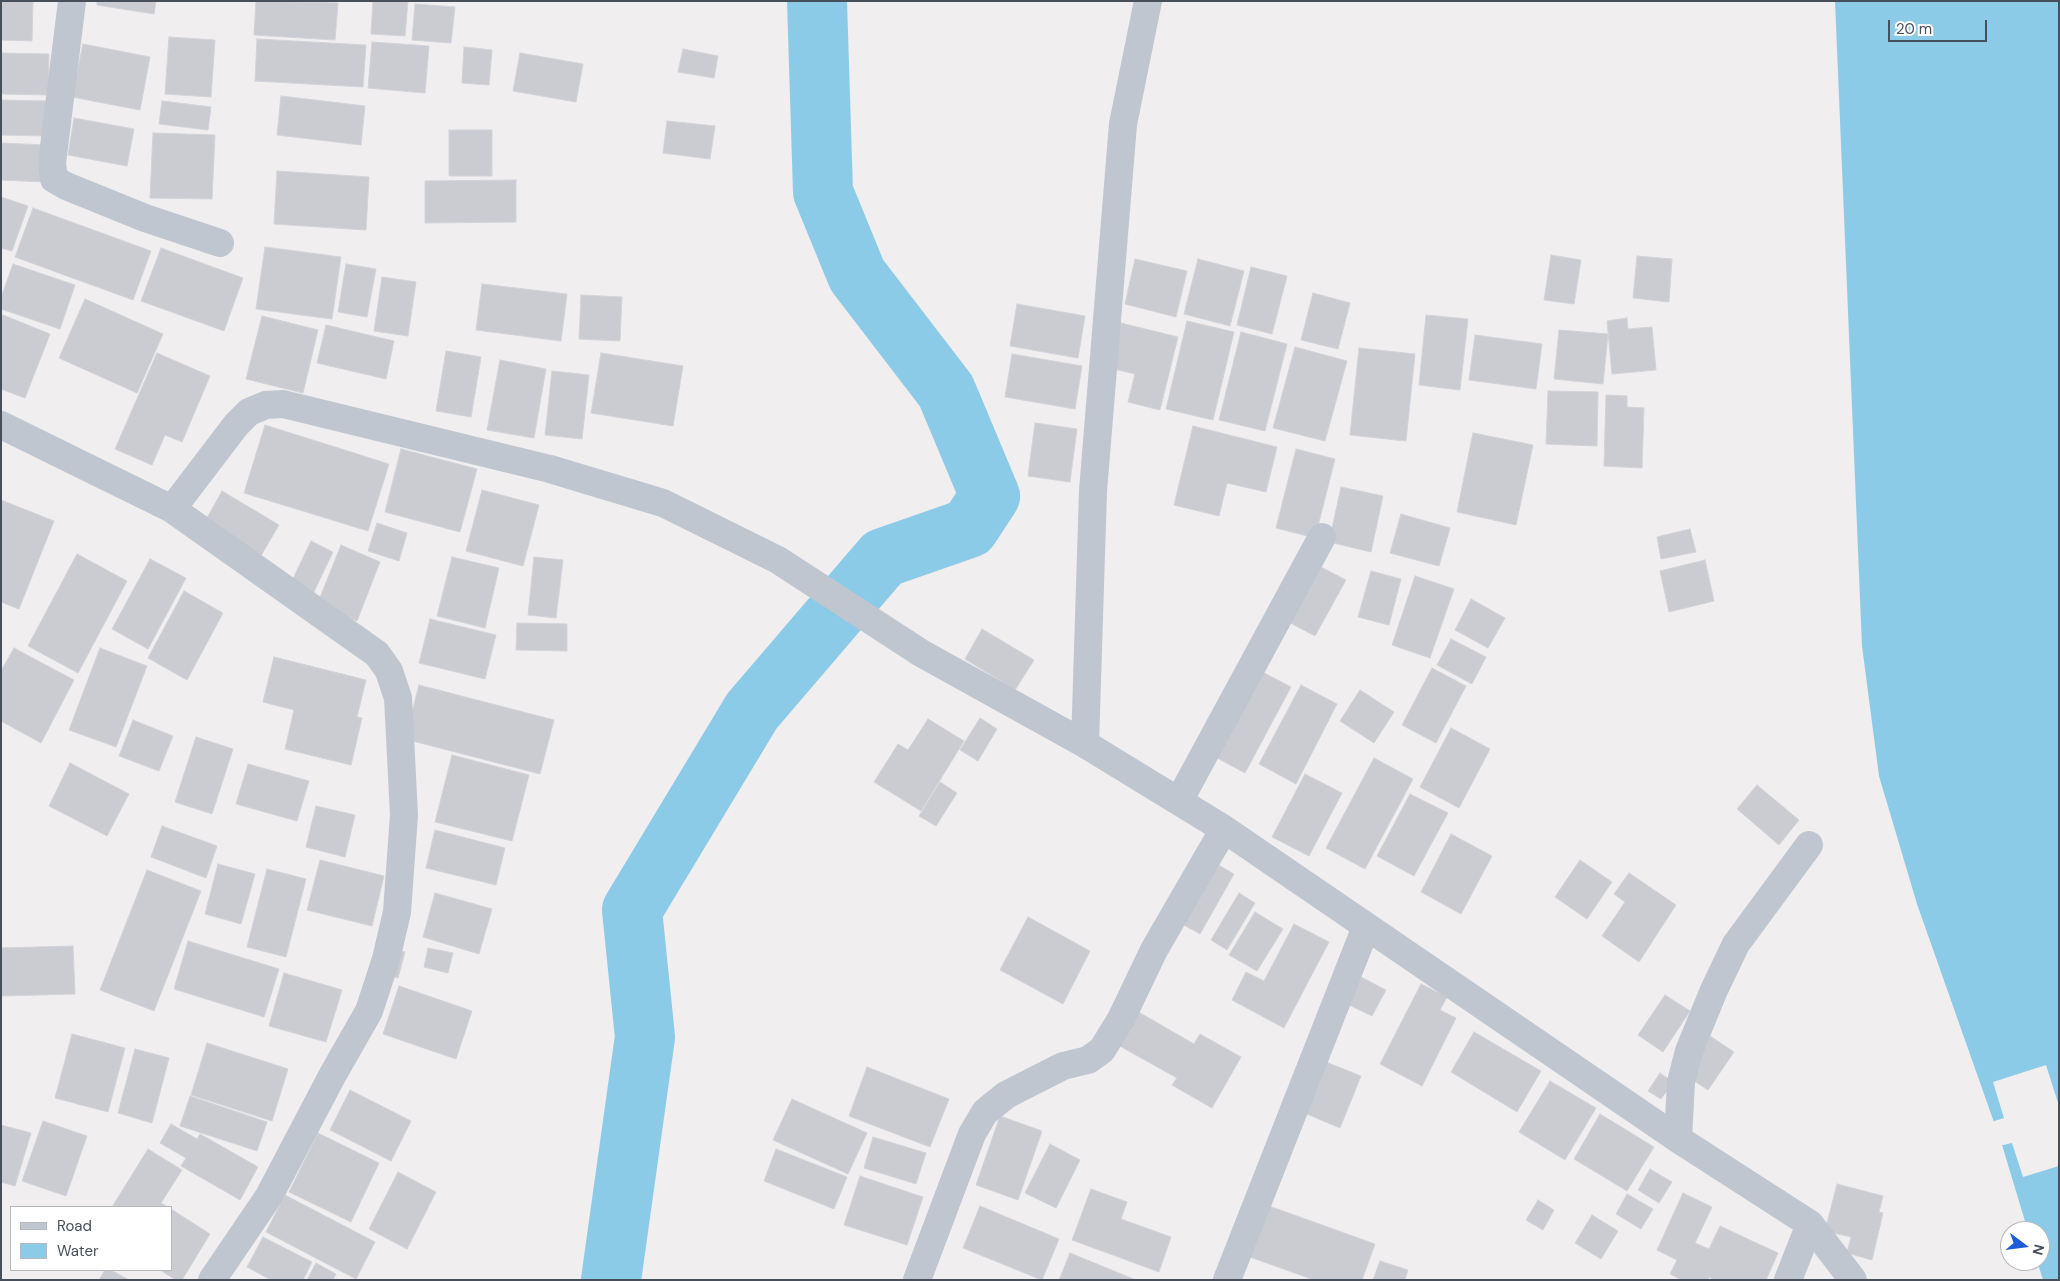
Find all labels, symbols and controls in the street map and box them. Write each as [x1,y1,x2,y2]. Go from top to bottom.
scale bar [1890,10,1989,42]
text: 20 m [1896,19,1932,39]
legend [10,1206,172,1271]
text: Road [57,1216,92,1236]
north arrow [2000,1221,2050,1271]
text: Water [57,1241,98,1261]
text: N [2029,1242,2049,1257]

